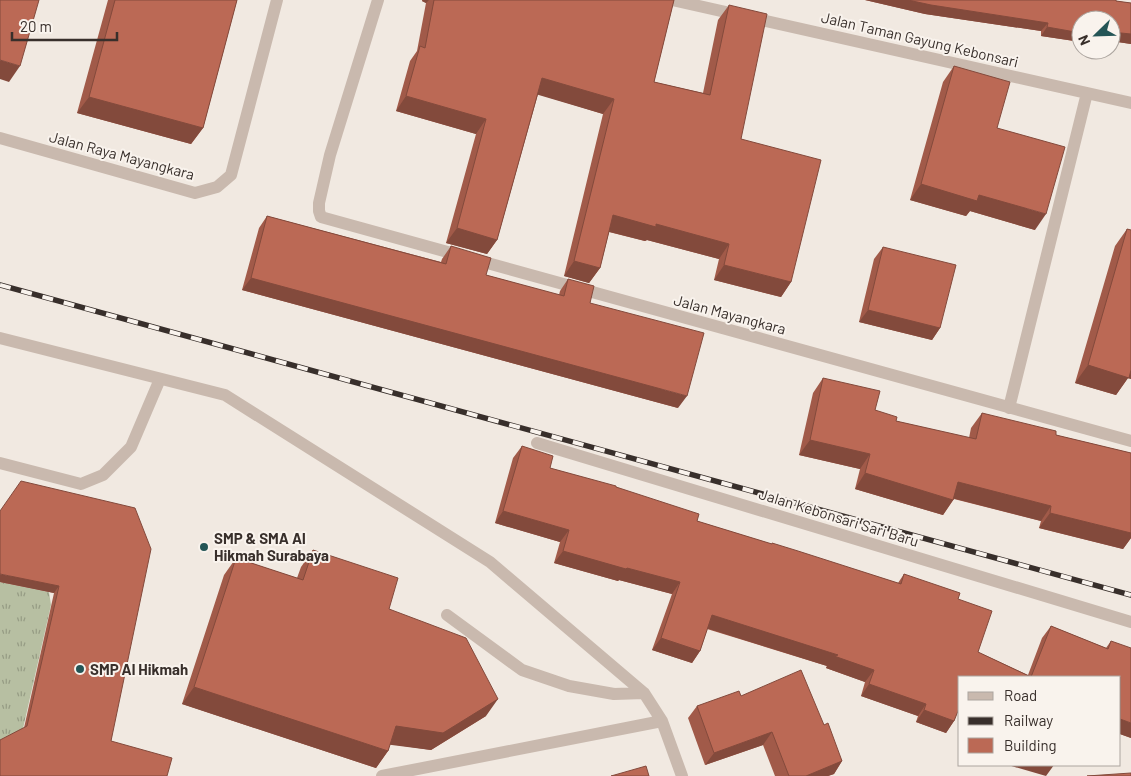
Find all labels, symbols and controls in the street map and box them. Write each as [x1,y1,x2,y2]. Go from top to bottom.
street label: Jalan Taman Gayung Kebonsari [820,8,1020,70]
scale bar [12,10,118,42]
north arrow [1071,10,1121,60]
text: 20 m [20,17,52,35]
text: N [1074,33,1093,48]
street label: Jalan Raya Mayangkara [47,127,197,183]
street label: Jalan Mayangkara [672,290,788,338]
street label: Jalan Kebonsari Sari Baru [757,484,921,550]
place label: SMP & SMA Al Hikmah Surabaya [214,529,329,564]
marker: SMP & SMA Al Hikmah Surabaya [198,541,210,553]
place label: SMP Al Hikmah [90,660,188,678]
marker: SMP Al Hikmah [74,663,86,675]
legend [958,676,1121,766]
text: Road [1004,686,1037,704]
text: Railway [1004,711,1053,729]
text: Building [1004,736,1057,754]

